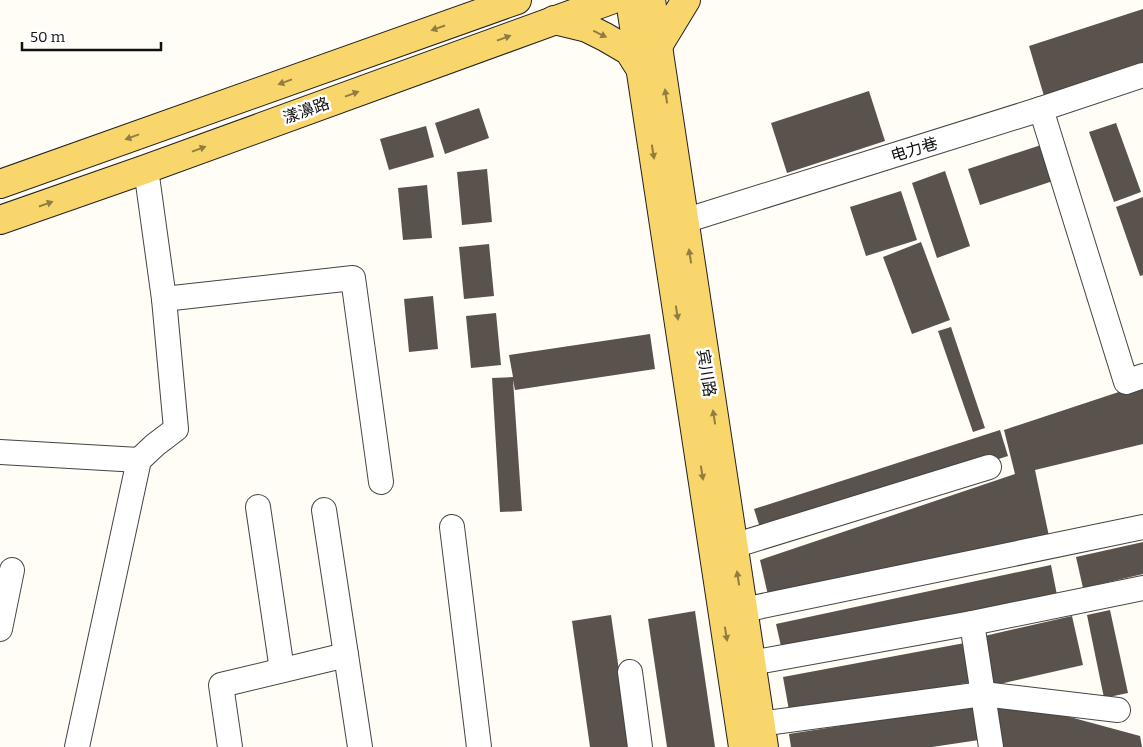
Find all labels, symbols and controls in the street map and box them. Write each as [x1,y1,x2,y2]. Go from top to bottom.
scale bar [22,20,161,52]
one-way arrow [430,24,445,32]
text: 50 m [30,28,66,46]
one-way arrow [593,31,607,39]
one-way arrow [497,34,512,41]
one-way arrow [277,78,292,86]
one-way arrow [661,87,669,103]
one-way arrow [345,90,360,98]
street label: 漾濞路 [280,93,332,128]
one-way arrow [124,133,139,141]
street label: 电力巷 [888,133,940,166]
one-way arrow [650,144,658,160]
one-way arrow [192,145,207,153]
one-way arrow [39,200,54,208]
one-way arrow [685,248,693,264]
one-way arrow [674,305,682,321]
street label: 宾川路 [693,348,720,398]
one-way arrow [710,409,718,425]
one-way arrow [698,466,706,482]
one-way arrow [734,569,742,585]
one-way arrow [722,626,730,642]

